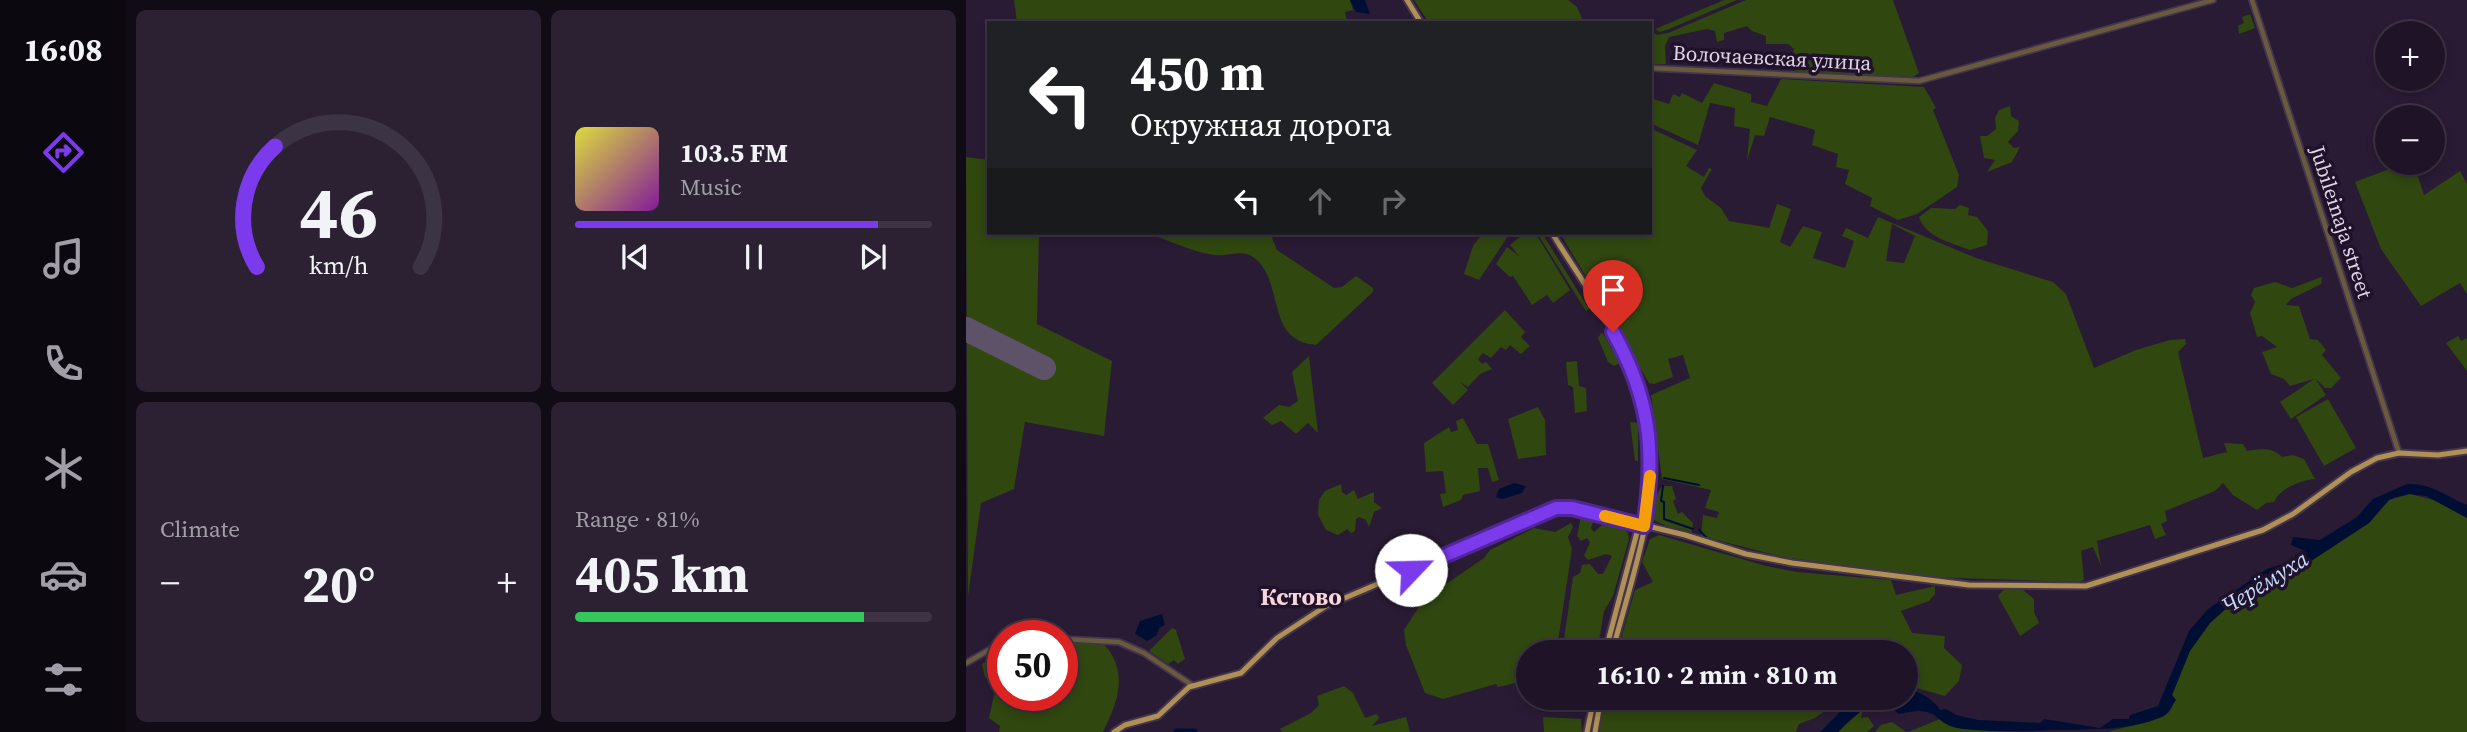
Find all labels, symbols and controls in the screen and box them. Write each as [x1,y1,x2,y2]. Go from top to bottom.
map controls [2375,21,2445,175]
button: + [2375,21,2445,91]
text: 16:08 [24,28,102,72]
street label: Волочаевская улица [1672,38,1872,77]
text: 450 m [1130,39,1265,106]
icon: left [1015,49,1106,140]
text: Окружная дорога [1130,103,1392,147]
button: − [2375,105,2445,175]
icon: directions [39,128,88,177]
text: 103.5 FM [680,135,788,171]
street label: Jubileinaja street [2303,141,2380,302]
text: 46 [299,163,378,262]
text: Music [680,171,742,203]
icon: left [1228,182,1266,220]
icon: ahead [1301,182,1339,220]
icon: right [1374,182,1412,220]
icon: music [39,234,88,283]
icon: previous [616,238,654,276]
icon: pause [735,238,773,276]
icon: next [854,238,892,276]
text: km/h [309,248,368,282]
pin [1583,260,1643,332]
icon: arrive [1594,271,1632,309]
icon: phone [39,339,88,388]
icon: climate [39,444,88,493]
text: Range · 81% [575,503,700,535]
text: Climate [160,513,240,545]
position arrow [1374,533,1448,607]
text: 405 km [575,538,749,609]
water label: Черёмуха [2216,543,2314,621]
text: 20° [302,548,375,619]
icon: car [39,550,88,599]
text: − [160,557,180,609]
text: + [497,557,517,609]
district label: Кстово [1260,580,1342,613]
speed limit sign: 50 [987,620,1078,711]
icon: filters [39,655,88,704]
text: 16:10 · 2 min · 810 m [1597,657,1837,693]

